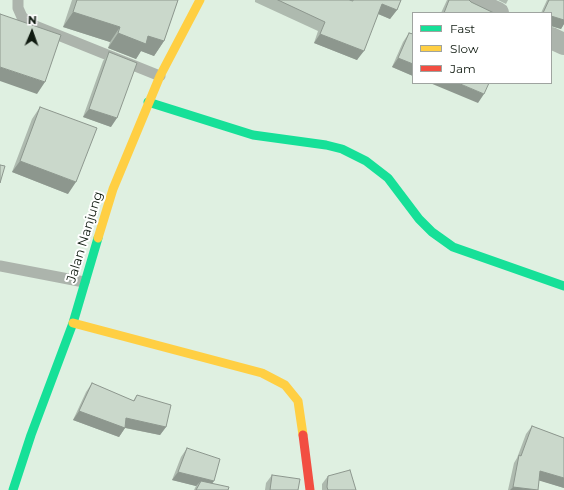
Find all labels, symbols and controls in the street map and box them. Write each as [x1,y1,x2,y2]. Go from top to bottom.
north arrow [12,12,52,52]
legend [412,12,552,84]
text: N [28,13,37,27]
text: Fast [450,21,475,36]
text: Slow [450,41,479,56]
text: Jam [450,61,476,76]
street label: Jalan Nanjung [64,190,106,284]

